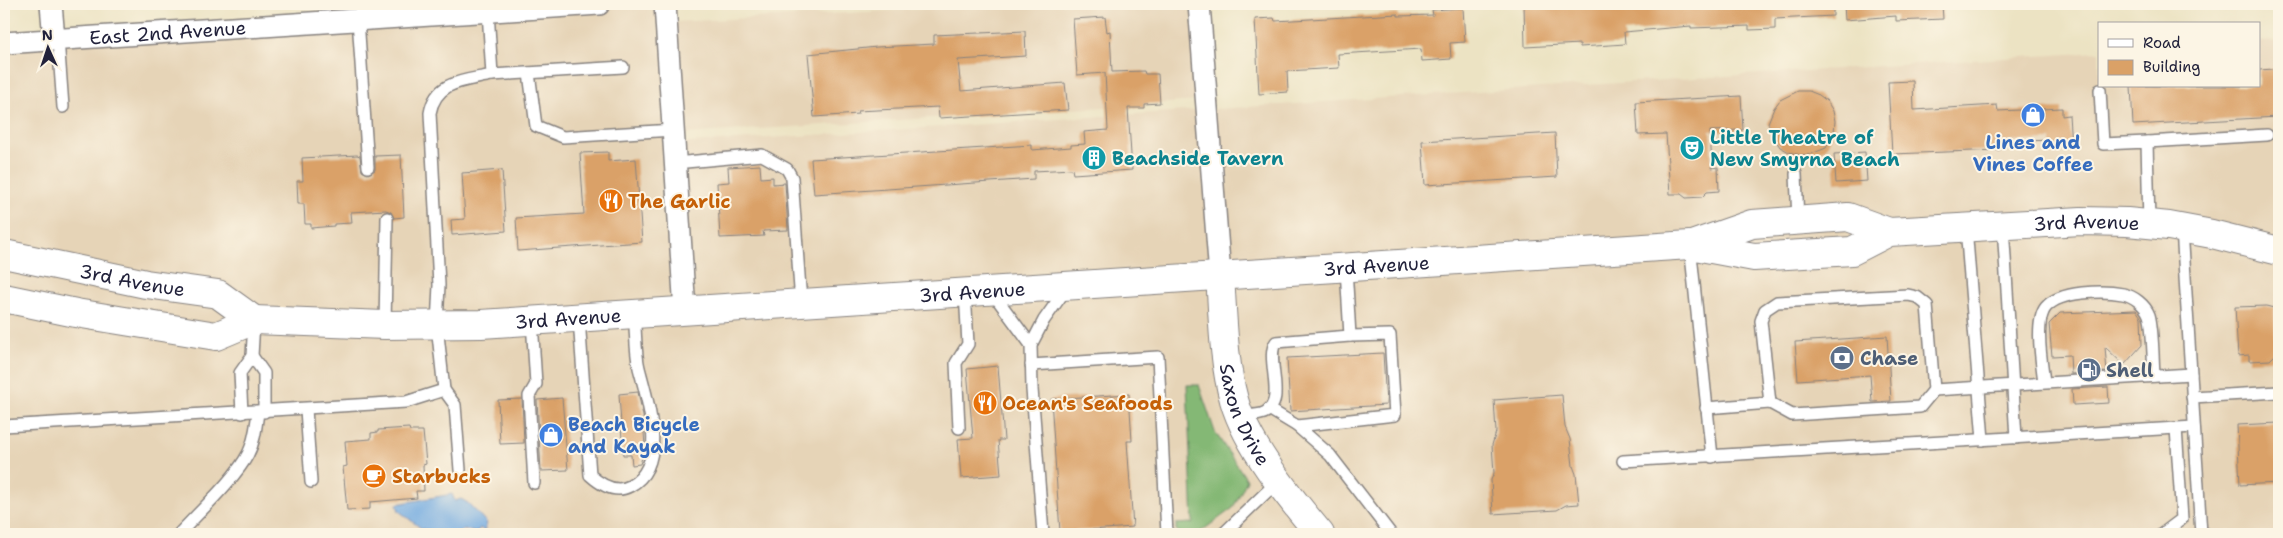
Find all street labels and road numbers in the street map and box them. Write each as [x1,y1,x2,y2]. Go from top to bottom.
street label: East 2nd Avenue [89,15,247,50]
street label: 3rd Avenue [2033,209,2141,237]
street label: 3rd Avenue [1322,250,1430,282]
street label: 3rd Avenue [77,258,186,302]
street label: 3rd Avenue [918,276,1026,308]
street label: 3rd Avenue [514,303,622,335]
street label: Saxon Drive [1214,362,1276,470]

